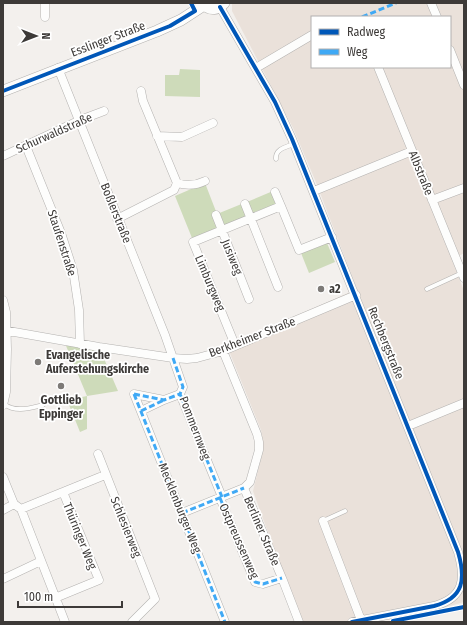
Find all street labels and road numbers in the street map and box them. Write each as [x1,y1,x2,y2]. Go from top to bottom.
street label: Esslinger Straße [69,18,147,60]
street label: Schurwaldstraße [14,110,94,156]
street label: Albstraße [406,149,436,197]
street label: Boßlerstraße [98,181,134,245]
street label: Staufenstraße [45,208,79,278]
street label: Jusiweg [219,237,246,277]
street label: Limburgweg [192,253,228,313]
street label: Rechbergstraße [365,305,407,381]
street label: Berkheimer Straße [207,314,297,360]
street label: Pommernweg [177,394,214,462]
street label: Mecklenburger Weg [156,461,205,555]
street label: Berliner Straße [241,494,283,568]
street label: Schlesierweg [107,495,145,560]
street label: Thüringer Weg [60,501,100,572]
street label: Ostpreussenweg [216,501,262,581]

